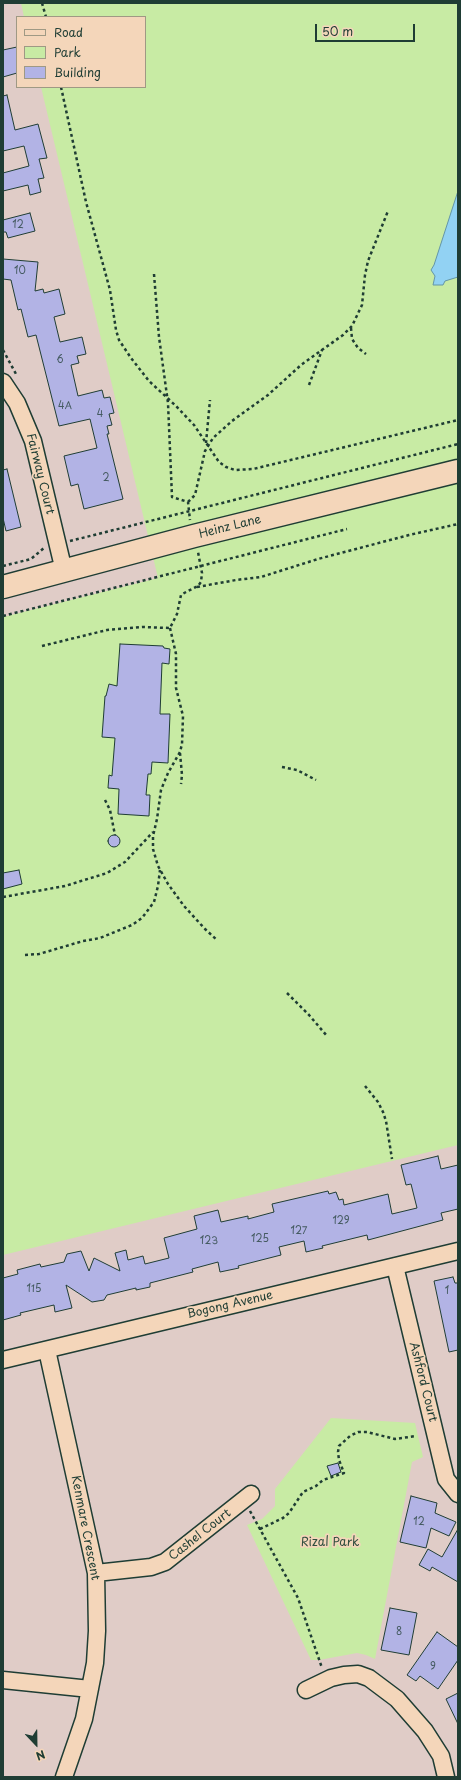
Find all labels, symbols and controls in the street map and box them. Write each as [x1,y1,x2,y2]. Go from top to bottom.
legend [16,16,146,88]
scale bar [317,16,417,42]
text: 50 m [322,22,353,40]
text: Road [54,23,83,41]
text: Park [54,43,81,61]
text: Building [54,63,101,81]
house number: 12 [12,219,24,231]
house number: 10 [14,265,26,277]
house number: 6 [56,354,64,366]
house number: 4A [58,400,72,412]
house number: 4 [97,408,103,420]
street label: Fairway Court [23,432,57,516]
house number: 2 [102,472,110,484]
street label: Heinz Lane [197,512,263,542]
house number: 129 [332,1215,350,1227]
house number: 127 [291,1225,307,1237]
house number: 125 [251,1233,269,1245]
house number: 123 [200,1235,218,1247]
house number: 115 [27,1283,41,1295]
house number: 1 [445,1285,449,1297]
street label: Bogong Avenue [186,1288,274,1322]
street label: Ashford Court [406,1340,440,1424]
street label: Kenmare Crescent [68,1474,102,1582]
street label: Cashel Court [166,1506,234,1564]
house number: 12 [413,1516,425,1528]
park label: Rizal Park [301,1536,359,1550]
house number: 8 [396,1626,402,1638]
house number: 9 [430,1661,436,1673]
north arrow [16,1724,56,1764]
text: N [33,1746,48,1765]

